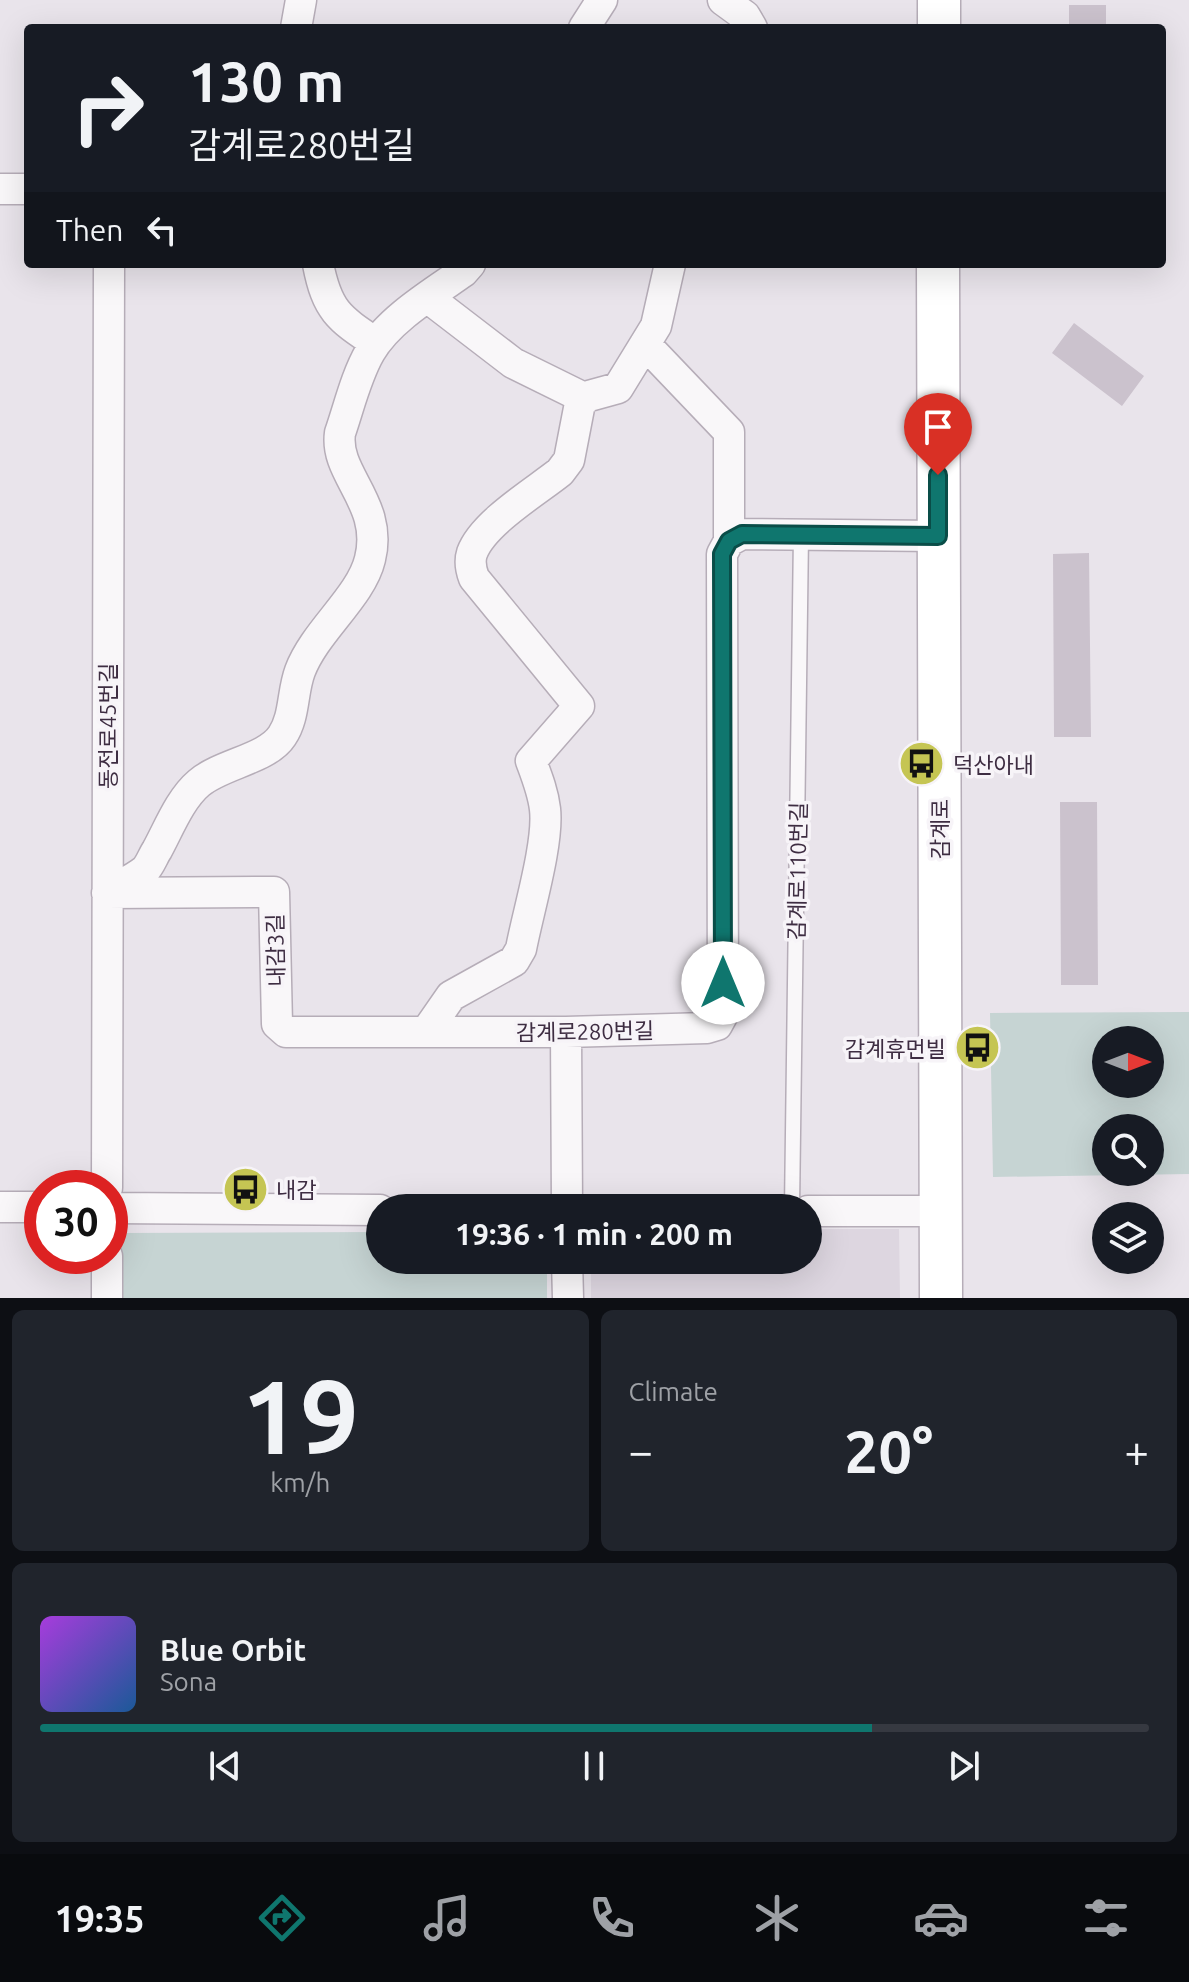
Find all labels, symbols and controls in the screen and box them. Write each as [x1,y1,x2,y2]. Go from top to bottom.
text: 130 m [188,50,344,113]
icon: right [56,56,160,160]
text: 감계로280번길 [188,124,415,165]
icon: left [140,208,184,252]
text: Then [56,213,124,247]
pin [904,393,972,475]
icon: arrive [916,405,960,449]
street label: 동전로45번길 [95,663,120,789]
bus stop icon: 덕산아내 [898,740,946,788]
place label: 덕산아내 [953,752,1034,777]
street label: 감계로 [927,799,952,859]
street label: 감계로110번길 [783,802,811,940]
street label: 내감3길 [262,913,288,987]
position arrow [681,941,765,1025]
street label: 감계로280번길 [516,1017,654,1045]
bus stop icon: 감계휴먼빌 [953,1024,1001,1072]
north arrow [1092,1026,1164,1098]
map controls [1092,1026,1164,1274]
place label: 감계휴먼빌 [845,1036,946,1061]
button: search [1092,1114,1164,1186]
bus stop icon: 내감 [221,1165,269,1213]
speed limit sign: 30 [24,1170,128,1274]
place label: 내감 [276,1177,316,1202]
button: layers [1092,1202,1164,1274]
text: 19:36 · 1 min · 200 m [455,1217,733,1251]
text: 19 [242,1357,359,1474]
text: Climate [629,1377,718,1406]
text: 20° [844,1417,933,1484]
text: − [629,1426,653,1475]
text: + [1124,1426,1149,1475]
text: km/h [270,1468,330,1497]
text: Blue Orbit [160,1633,306,1667]
text: Sona [160,1667,217,1696]
icon: previous [203,1744,247,1788]
icon: pause [572,1744,616,1788]
icon: next [942,1744,986,1788]
icon: directions [254,1890,310,1946]
icon: music [419,1890,475,1946]
icon: phone [584,1890,640,1946]
icon: climate [749,1890,805,1946]
icon: car [913,1890,969,1946]
icon: filters [1078,1890,1134,1946]
text: 19:35 [54,1898,145,1939]

